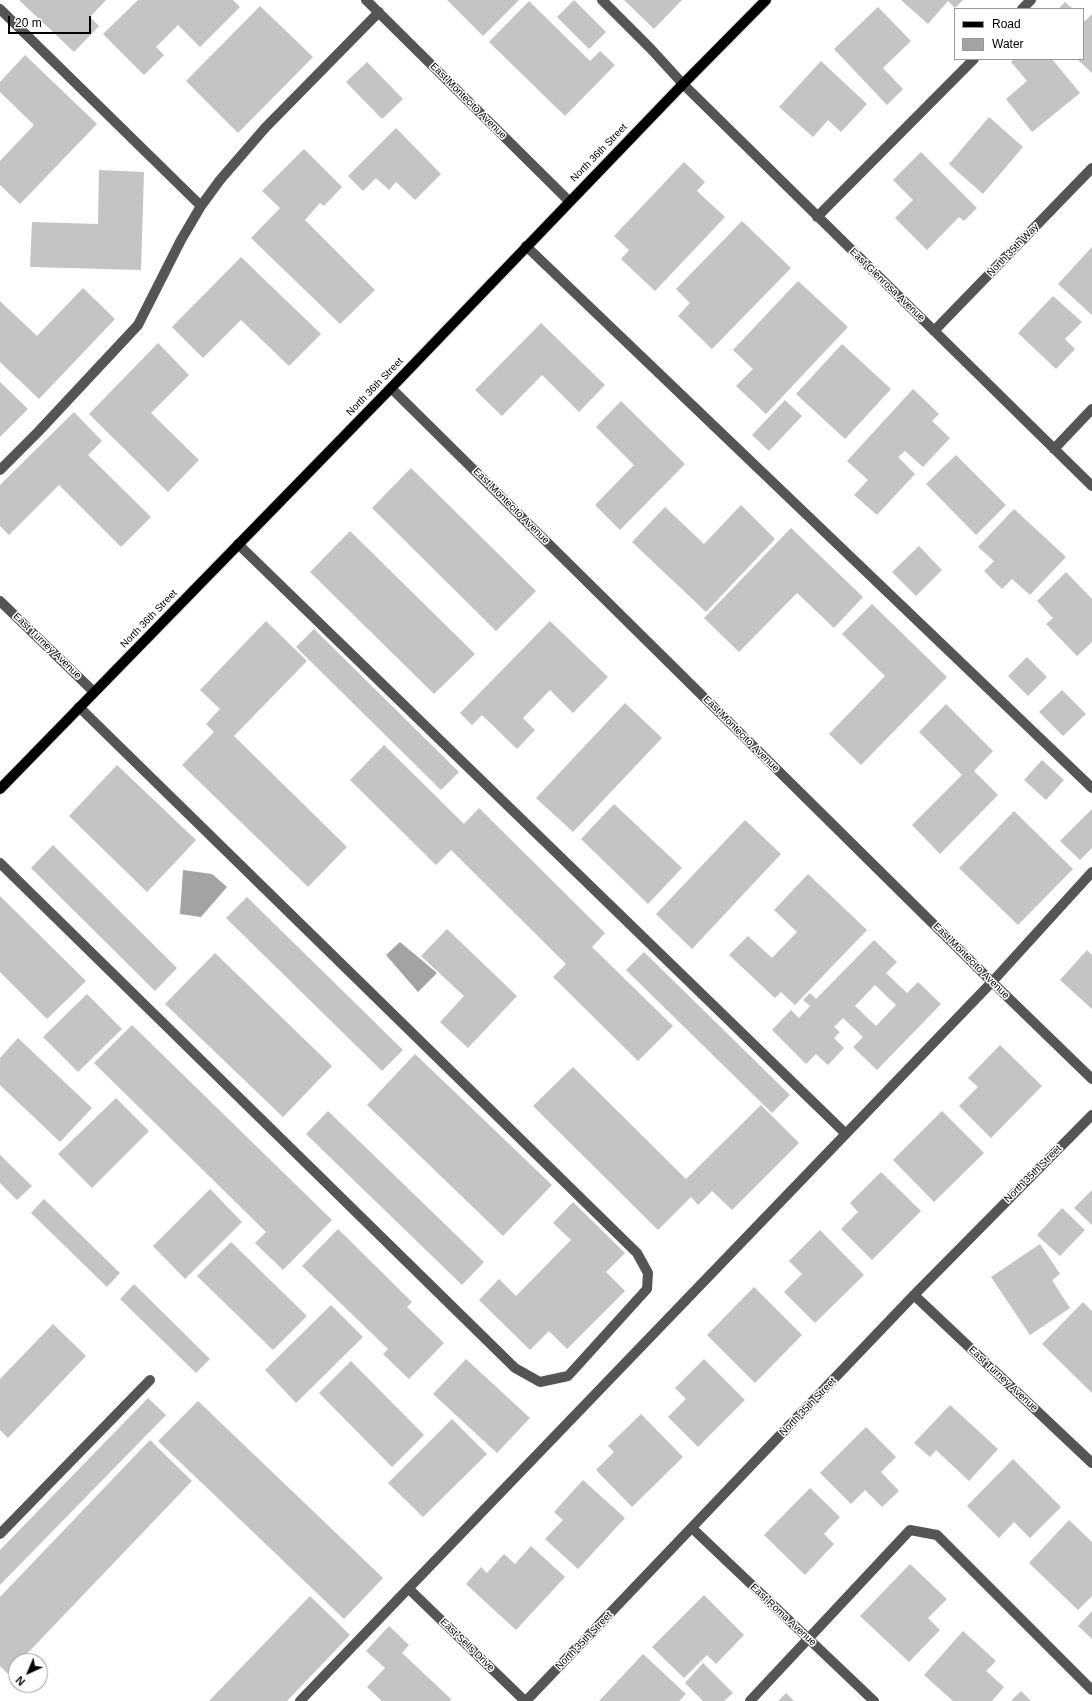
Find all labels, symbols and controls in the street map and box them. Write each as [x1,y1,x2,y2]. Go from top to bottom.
scale bar [10,8,93,34]
legend [954,8,1084,60]
text: 20 m [15,16,42,30]
text: Road [992,17,1021,31]
text: Water [992,37,1024,51]
street label: East Montecito Avenue [427,60,509,142]
street label: North 36th Street [568,121,630,185]
street label: North 35th Way [985,221,1041,279]
street label: East Glenrosa Avenue [847,246,927,324]
street label: North 36th Street [344,355,406,419]
street label: East Montecito Avenue [470,465,552,547]
street label: North 36th Street [118,587,180,651]
street label: East Turney Avenue [10,610,84,682]
street label: East Montecito Avenue [700,693,782,775]
street label: East Montecito Avenue [930,920,1012,1002]
street label: North 35th Street [1002,1143,1064,1205]
street label: East Turney Avenue [966,1344,1040,1414]
street label: North 35th Street [777,1375,839,1439]
street label: East Roma Avenue [747,1581,819,1649]
street label: North 35th Street [553,1609,615,1673]
street label: East Sells Drive [437,1616,497,1674]
north arrow [8,1653,48,1693]
text: N [13,1674,27,1688]

